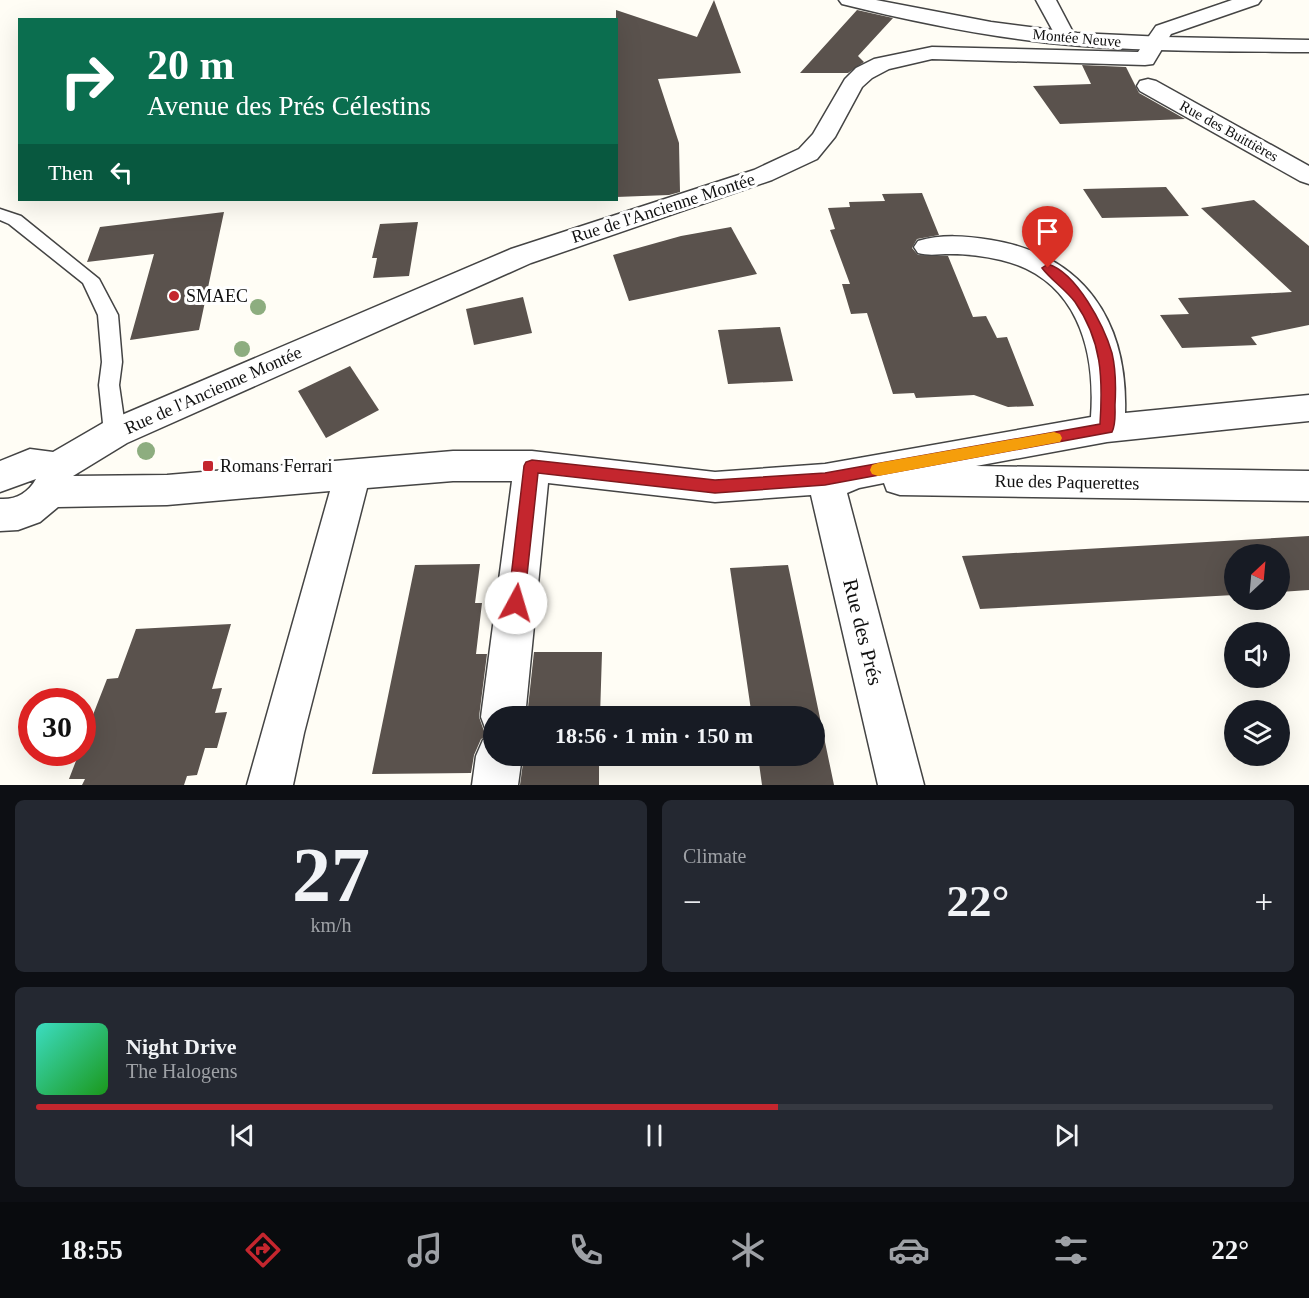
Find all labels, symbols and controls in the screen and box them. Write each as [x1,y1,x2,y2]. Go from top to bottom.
street label: Montée Neuve [1032,26,1122,50]
icon: right [48,42,126,120]
text: 20 m [147,42,235,88]
text: Avenue des Prés Célestins [147,91,431,121]
street label: Rue des Buittières [1177,97,1281,165]
icon: left [105,156,138,189]
text: Then [48,160,93,185]
street label: Rue de l'Ancienne Montée [569,169,757,247]
pin [1022,206,1073,268]
icon: arrive [1031,215,1064,248]
place label: SMAEC [186,286,248,306]
marker: SMAEC [167,289,181,303]
street label: Rue de l'Ancienne Montée [121,342,305,438]
place label: Romans Ferrari [220,456,332,476]
marker: Romans Ferrari [201,459,215,473]
street label: Rue des Paquerettes [994,471,1140,493]
north arrow [1224,544,1290,610]
map controls [1224,544,1290,766]
position arrow [484,571,548,635]
street label: Rue des Prés [838,576,888,688]
button: sound [1224,622,1290,688]
speed limit sign: 30 [18,688,96,766]
button: layers [1224,700,1290,766]
text: 18:56 · 1 min · 150 m [555,723,753,748]
text: 27 [292,831,370,918]
text: Climate [683,845,746,867]
text: 22° [947,876,1010,926]
text: − [683,884,702,920]
text: + [1254,884,1273,920]
text: km/h [310,914,352,936]
text: Night Drive [126,1034,237,1059]
text: The Halogens [126,1060,238,1082]
icon: previous [226,1119,259,1152]
icon: pause [638,1119,671,1152]
icon: next [1050,1119,1083,1152]
icon: directions [242,1229,284,1271]
icon: music [404,1229,446,1271]
icon: phone [565,1229,607,1271]
icon: climate [727,1229,769,1271]
icon: car [888,1229,930,1271]
icon: filters [1050,1229,1092,1271]
text: 18:55 [60,1235,123,1265]
text: 22° [1211,1235,1249,1265]

